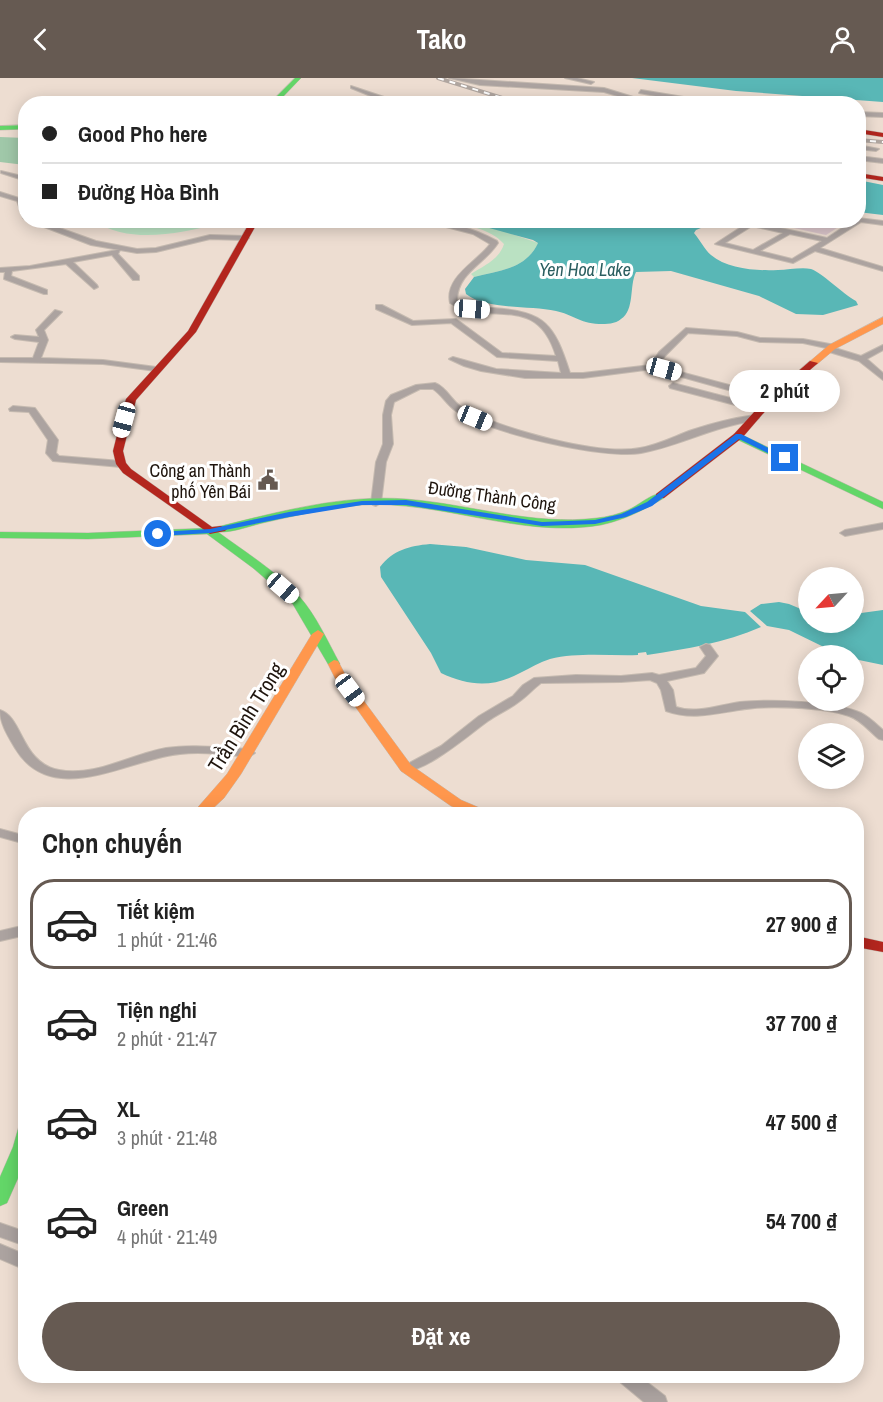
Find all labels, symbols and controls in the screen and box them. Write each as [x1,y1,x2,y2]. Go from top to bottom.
text: Tako [416,21,467,57]
icon: back [24,23,57,56]
icon: person [826,23,859,56]
text: Good Pho here [78,119,207,149]
text: Đường Hòa Bình [78,177,219,207]
water label: Yen Hoa Lake [539,257,631,282]
car [453,299,491,319]
car [644,356,684,382]
callout: 2 phút [730,371,840,413]
text: 2 phút [760,377,809,404]
car [111,400,137,440]
car [455,403,495,433]
route end [771,444,798,471]
place label: Công an Thành phố Yên Bái [149,458,251,504]
public building icon: Công an Thành phố Yên Bái [256,468,280,492]
street label: Đường Thành Công [427,475,558,517]
route start [144,520,171,547]
north arrow [798,567,864,633]
map controls [798,567,864,789]
car [264,569,302,607]
button: locate [798,645,864,711]
street label: Trần Bình Trọng [201,656,291,777]
car [332,670,368,710]
button: layers [798,723,864,789]
text: Chọn chuyến [42,825,182,861]
text: Tiết kiệm [117,896,195,926]
icon: car [45,897,99,951]
text: 27 900 ₫ [766,909,837,939]
text: 1 phút · 21:46 [117,926,217,953]
text: Tiện nghi [117,995,197,1025]
icon: car [45,996,99,1050]
text: 37 700 ₫ [766,1008,837,1038]
text: 2 phút · 21:47 [117,1025,217,1052]
text: XL [117,1094,140,1124]
icon: car [45,1095,99,1149]
text: 47 500 ₫ [766,1107,837,1137]
text: 3 phút · 21:48 [117,1124,217,1151]
text: Green [117,1193,169,1223]
icon: car [45,1194,99,1248]
text: 54 700 ₫ [766,1206,837,1236]
text: 4 phút · 21:49 [117,1223,217,1250]
button: Đặt xe [42,1302,840,1371]

